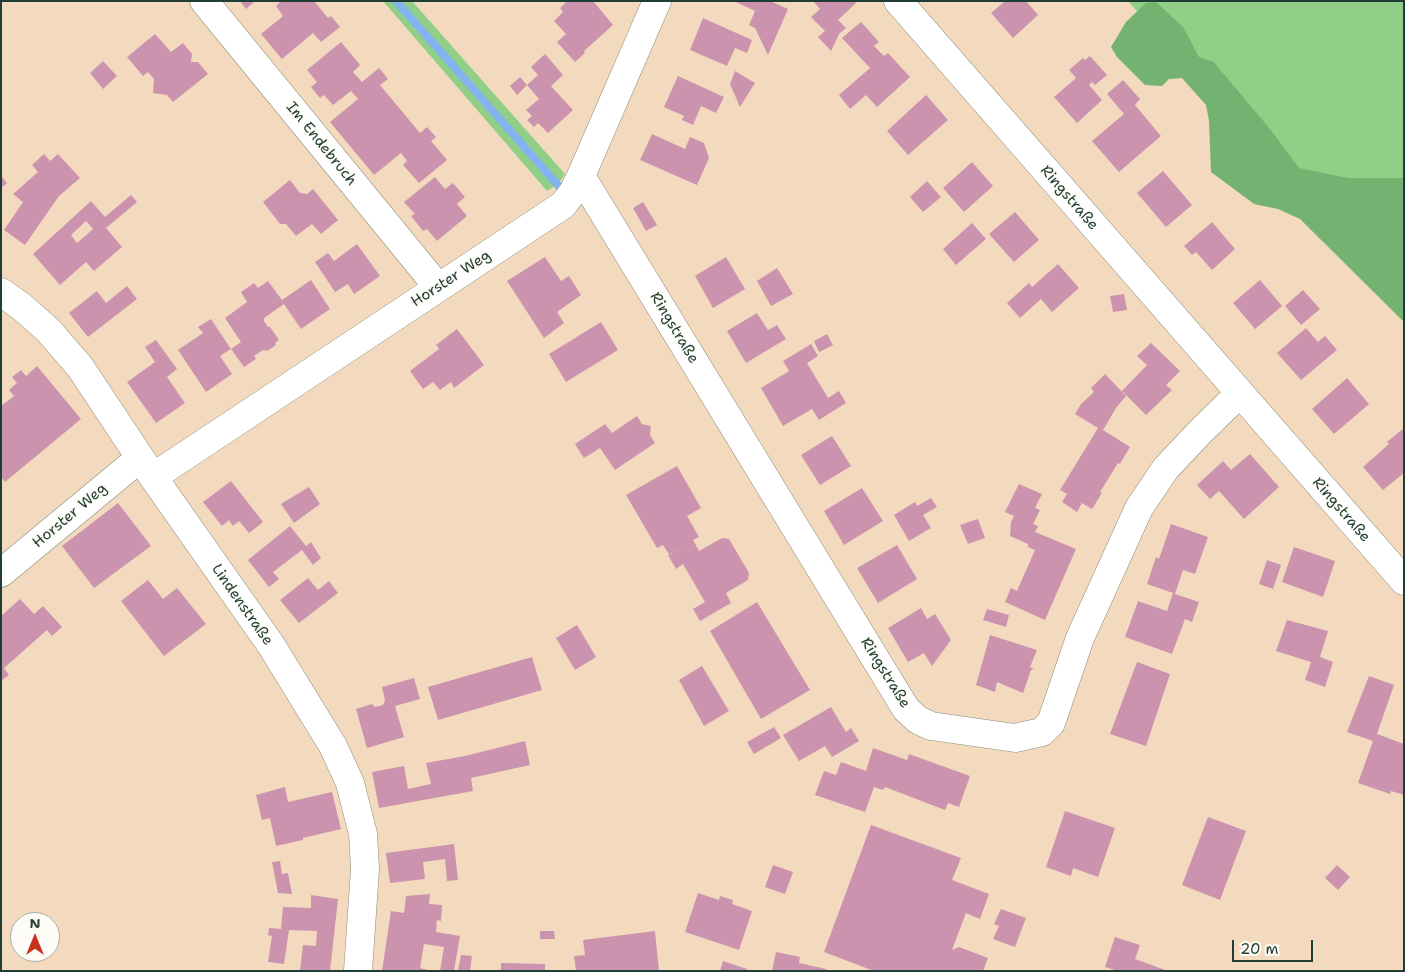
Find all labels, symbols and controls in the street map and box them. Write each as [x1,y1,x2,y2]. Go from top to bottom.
street label: Im Endebruch [282,99,360,189]
street label: Ringstraße [1036,162,1102,234]
street label: Horster Weg [408,247,494,311]
street label: Ringstraße [646,289,702,367]
street label: Ringstraße [1308,474,1374,546]
street label: Horster Weg [29,480,111,552]
street label: Lindenstraße [207,561,277,649]
street label: Ringstraße [856,634,914,712]
north arrow [10,912,60,962]
text: N [29,914,41,932]
scale bar [1235,930,1316,962]
text: 20 m [1240,939,1279,959]

